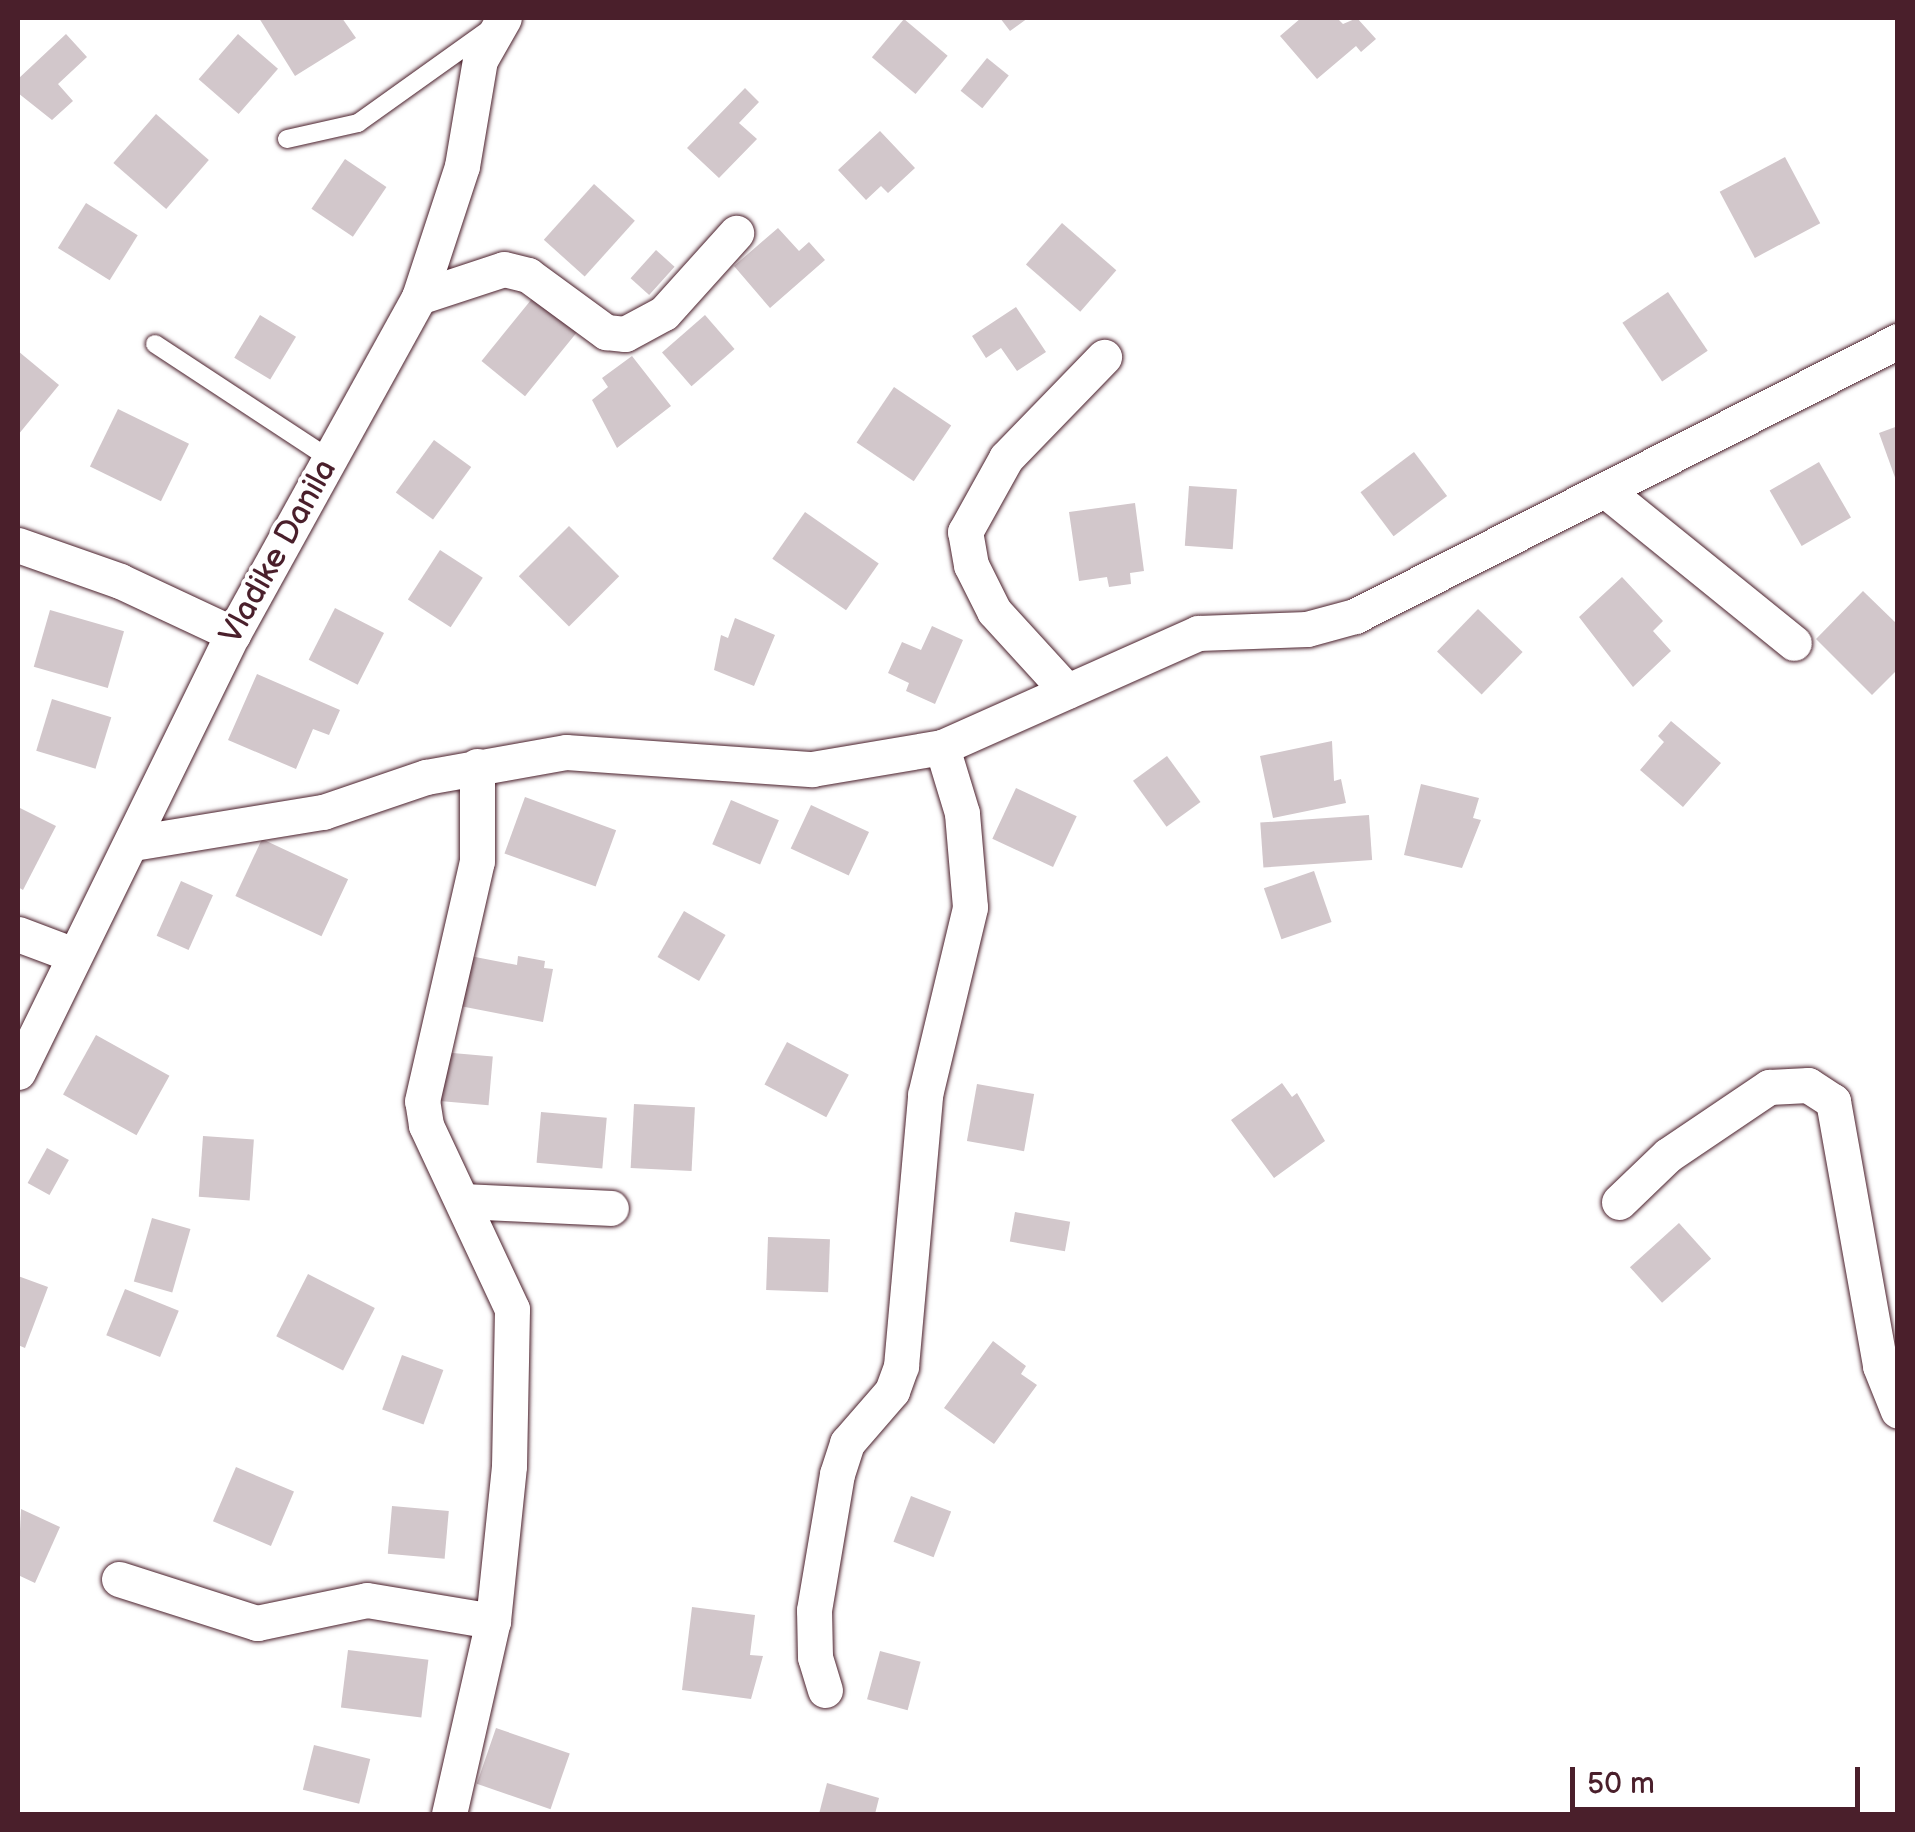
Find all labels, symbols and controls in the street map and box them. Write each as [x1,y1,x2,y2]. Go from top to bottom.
street label: Vladike Danila [213,453,345,651]
scale bar [1575,1747,1865,1809]
text: 50 m [1587,1766,1655,1802]

